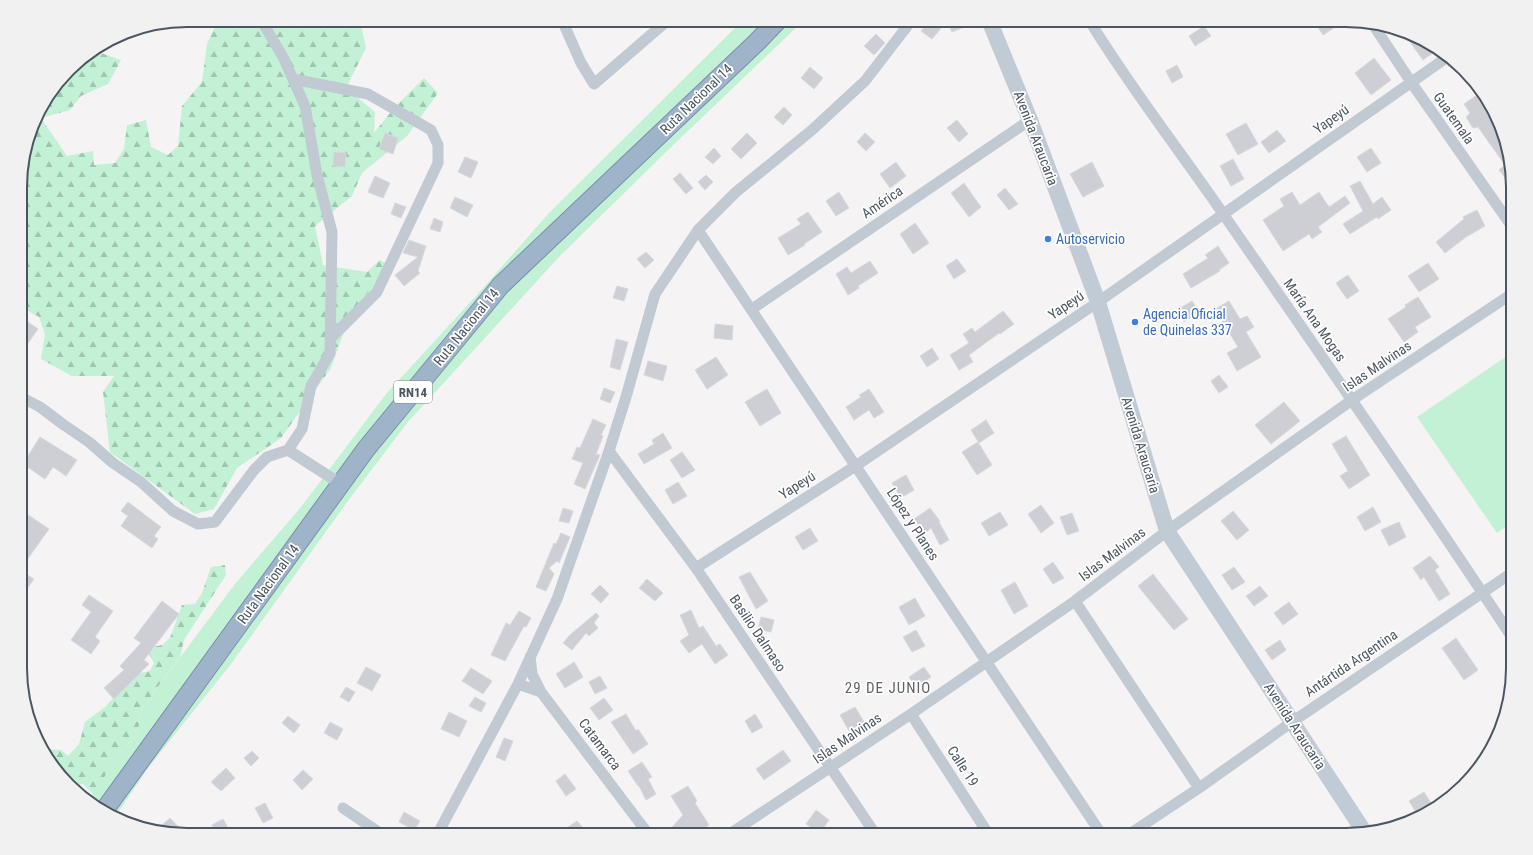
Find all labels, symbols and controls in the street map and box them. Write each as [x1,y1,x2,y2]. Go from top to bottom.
street label: Ruta Nacional 14 [657,61,735,137]
street label: Avenida Araucaria [1011,88,1061,188]
street label: Guatemala [1430,89,1478,147]
street label: Yapeyú [1310,101,1352,137]
street label: América [859,183,905,221]
place label: Autoservicio [1056,231,1125,247]
marker: Autoservicio [1043,234,1053,244]
street label: María Ana Mogas [1281,276,1349,364]
street label: Ruta Nacional 14 [430,285,502,369]
street label: Yapeyú [1045,287,1087,323]
place label: Agencia Oficial de Quinelas 337 [1143,306,1232,338]
marker: Agencia Oficial de Quinelas 337 [1130,317,1140,327]
street label: Islas Malvinas [1340,337,1414,395]
road number: RN14 [394,381,432,403]
street label: Avenida Araucaria [1119,395,1163,495]
street label: Yapeyú [776,468,818,502]
street label: López y Planes [884,485,942,563]
street label: Islas Malvinas [1076,524,1148,584]
street label: Ruta Nacional 14 [234,541,302,627]
street label: Basilio Dalmaso [726,592,790,674]
street label: Antártida Argentina [1302,626,1400,700]
district label: 29 DE JUNIO [845,679,931,697]
street label: Avenida Araucaria [1261,680,1329,772]
street label: Islas Malvinas [810,709,884,767]
street label: Catamarca [576,715,624,773]
street label: Calle 19 [944,743,982,789]

